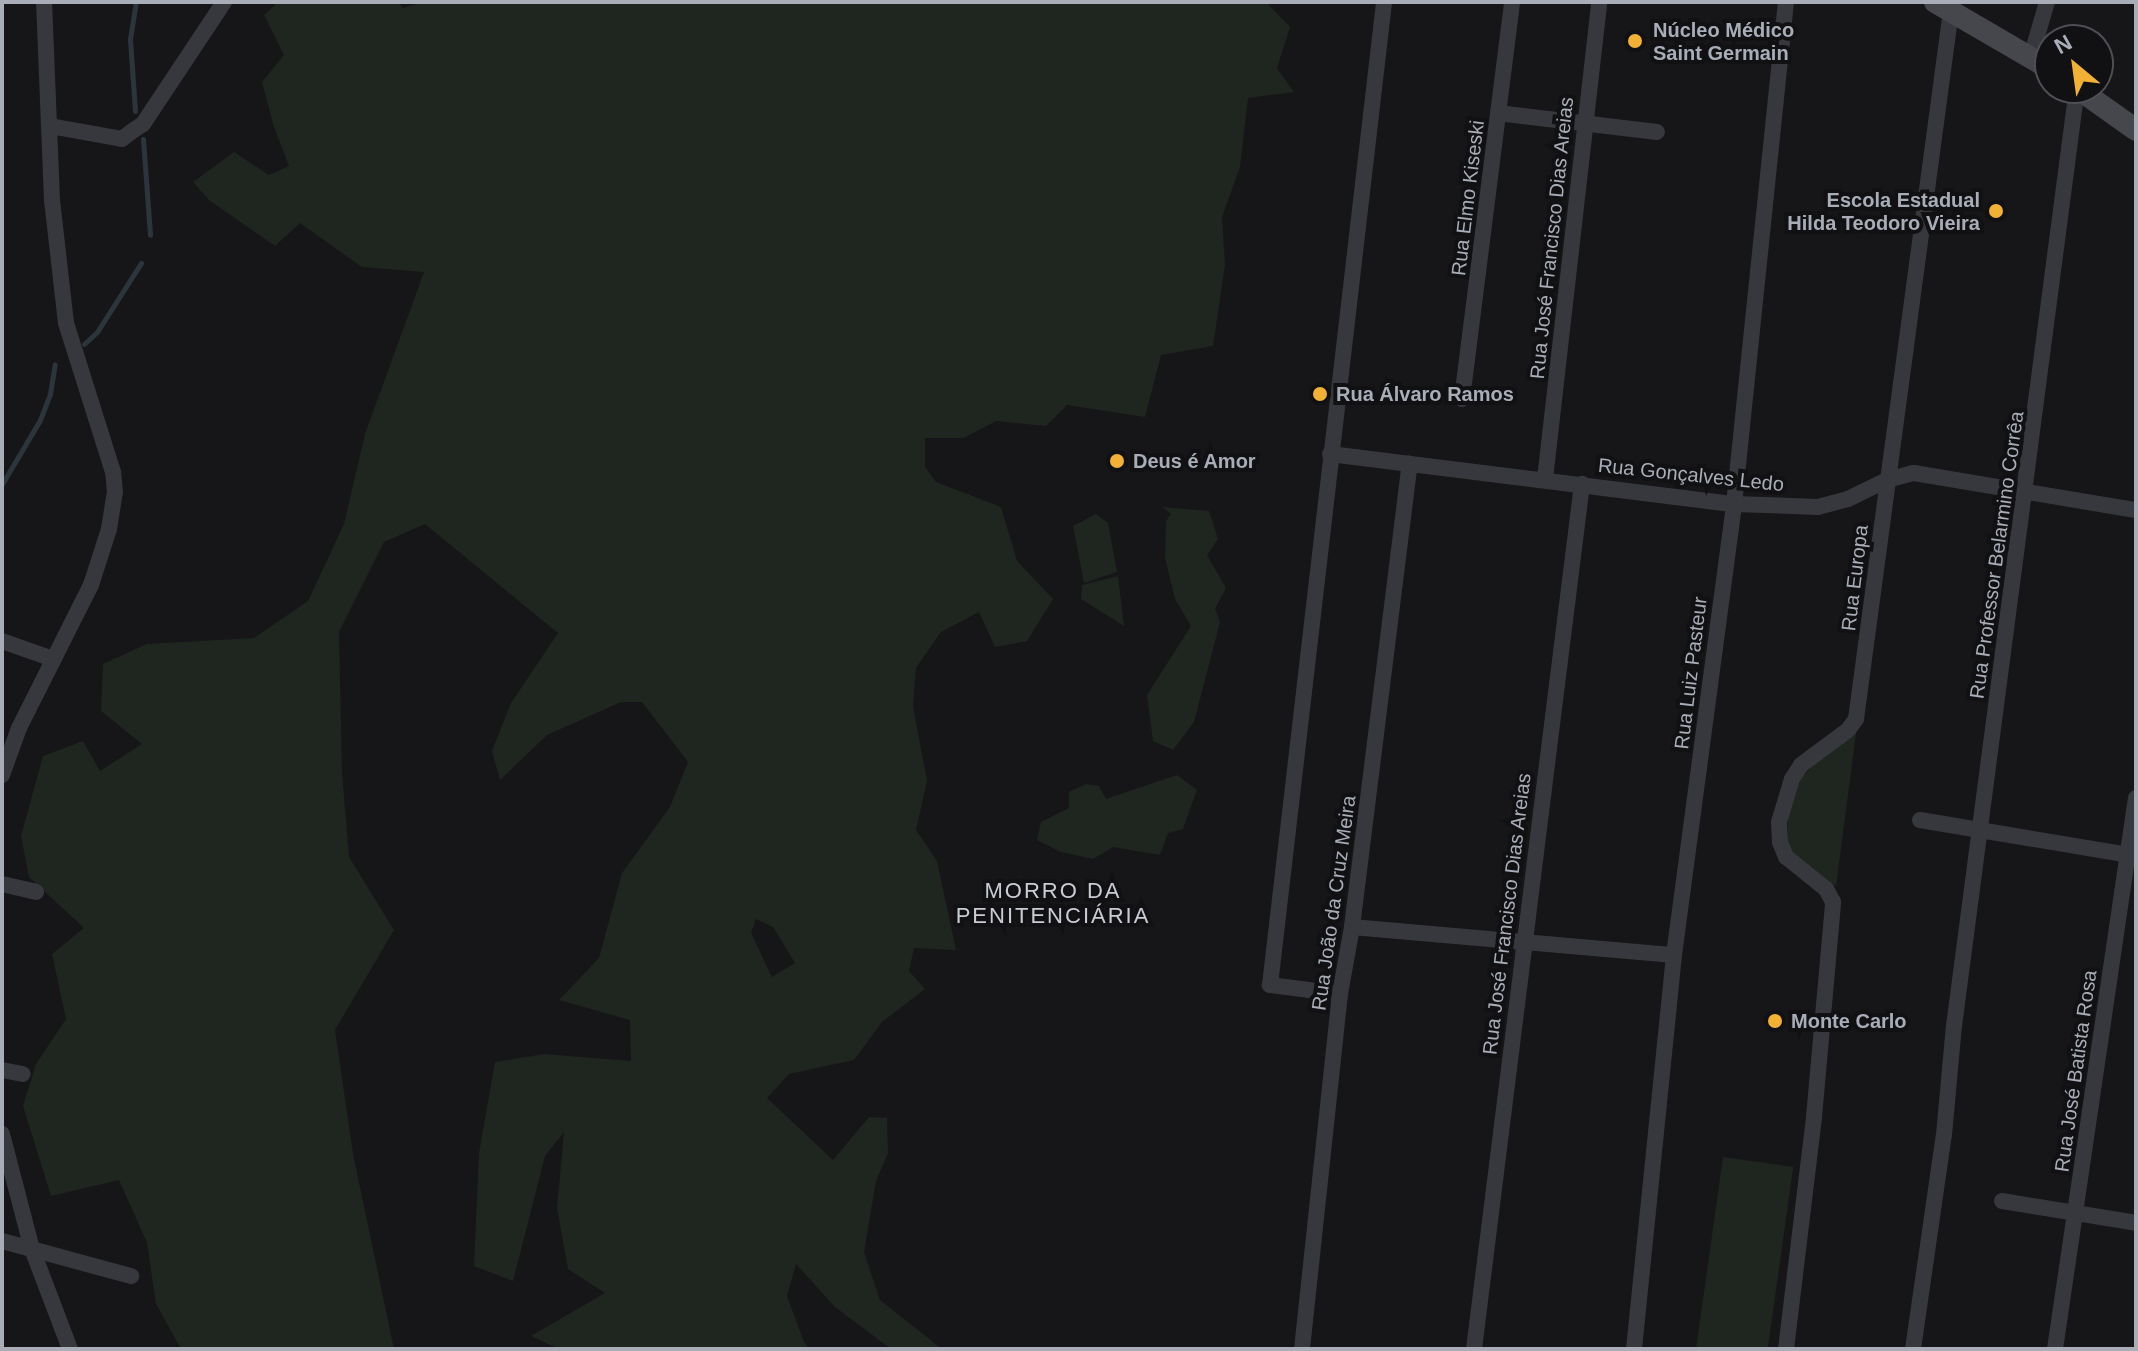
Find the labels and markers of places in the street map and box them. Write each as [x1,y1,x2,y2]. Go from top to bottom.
place label: Núcleo Médico Saint Germain [1653,18,1794,65]
marker: Núcleo Médico Saint Germain [1624,30,1646,52]
place label: Escola Estadual Hilda Teodoro Vieira [1787,188,1980,235]
marker: Escola Estadual Hilda Teodoro Vieira [1987,202,2005,220]
place label: Rua Álvaro Ramos [1336,382,1514,406]
marker: Rua Álvaro Ramos [1311,385,1329,403]
place label: Deus é Amor [1133,449,1256,473]
marker: Deus é Amor [1108,452,1126,470]
place label: Monte Carlo [1791,1009,1907,1033]
marker: Monte Carlo [1766,1012,1784,1030]

